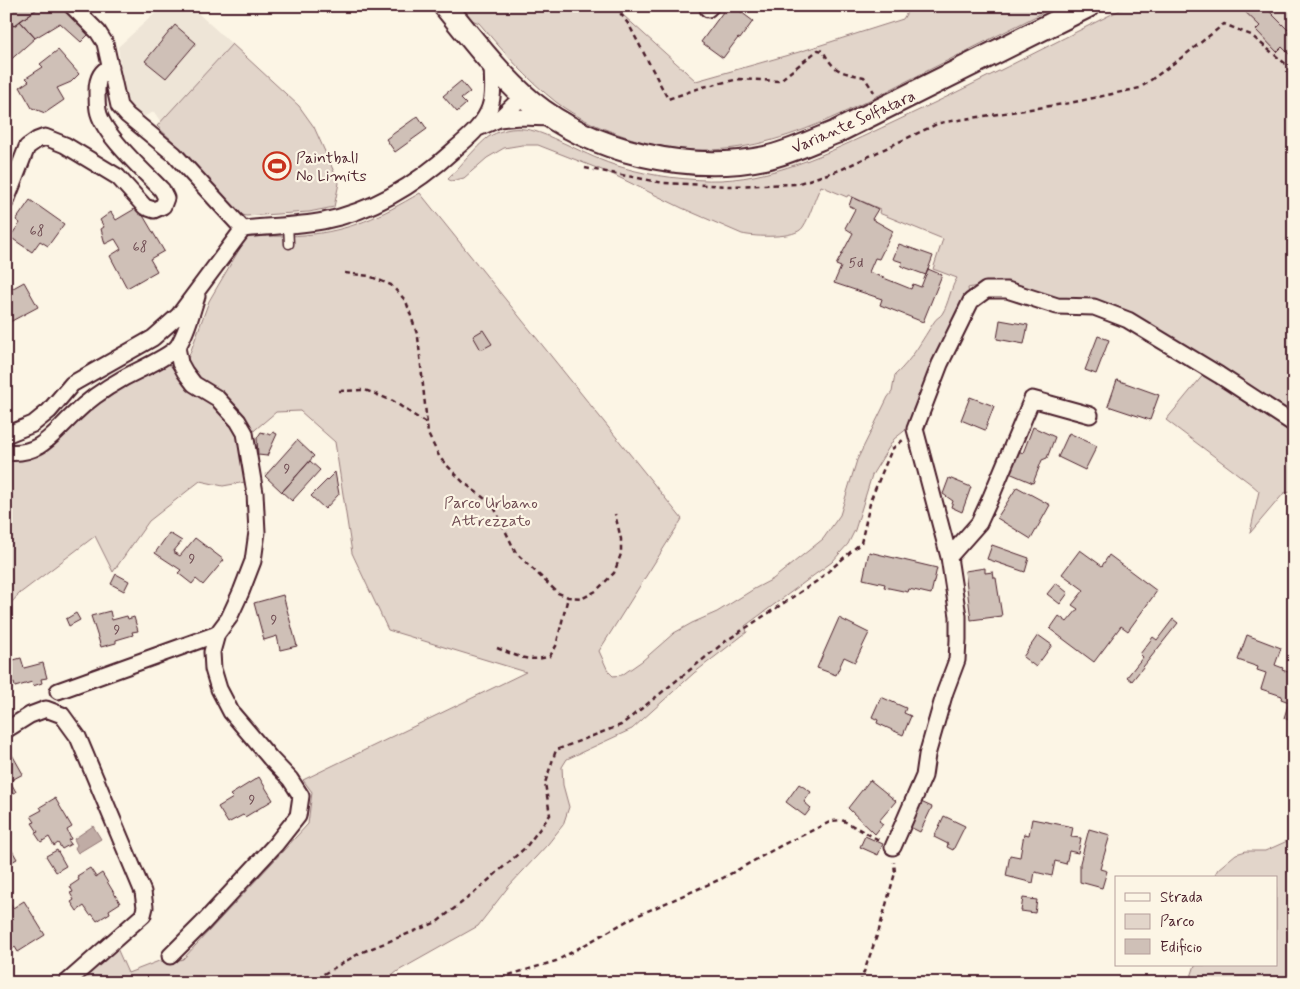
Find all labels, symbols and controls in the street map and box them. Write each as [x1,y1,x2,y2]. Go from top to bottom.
street label: Variante Solfatara [788,86,919,159]
place label: Paintball No Limits [296,148,367,187]
sports icon: Paintball No Limits [262,151,292,181]
house number: 68 [30,222,44,240]
house number: 68 [133,238,147,256]
house number: 5d [849,254,863,272]
house number: 9 [284,460,291,478]
park label: Parco Urbano Attrezzato [444,493,538,532]
house number: 9 [189,550,196,568]
house number: 9 [271,611,278,629]
house number: 9 [114,621,121,639]
house number: 9 [249,791,256,809]
legend [1115,876,1278,966]
text: Strada [1160,888,1203,908]
text: Parco [1160,912,1194,932]
text: Edificio [1160,938,1202,958]

